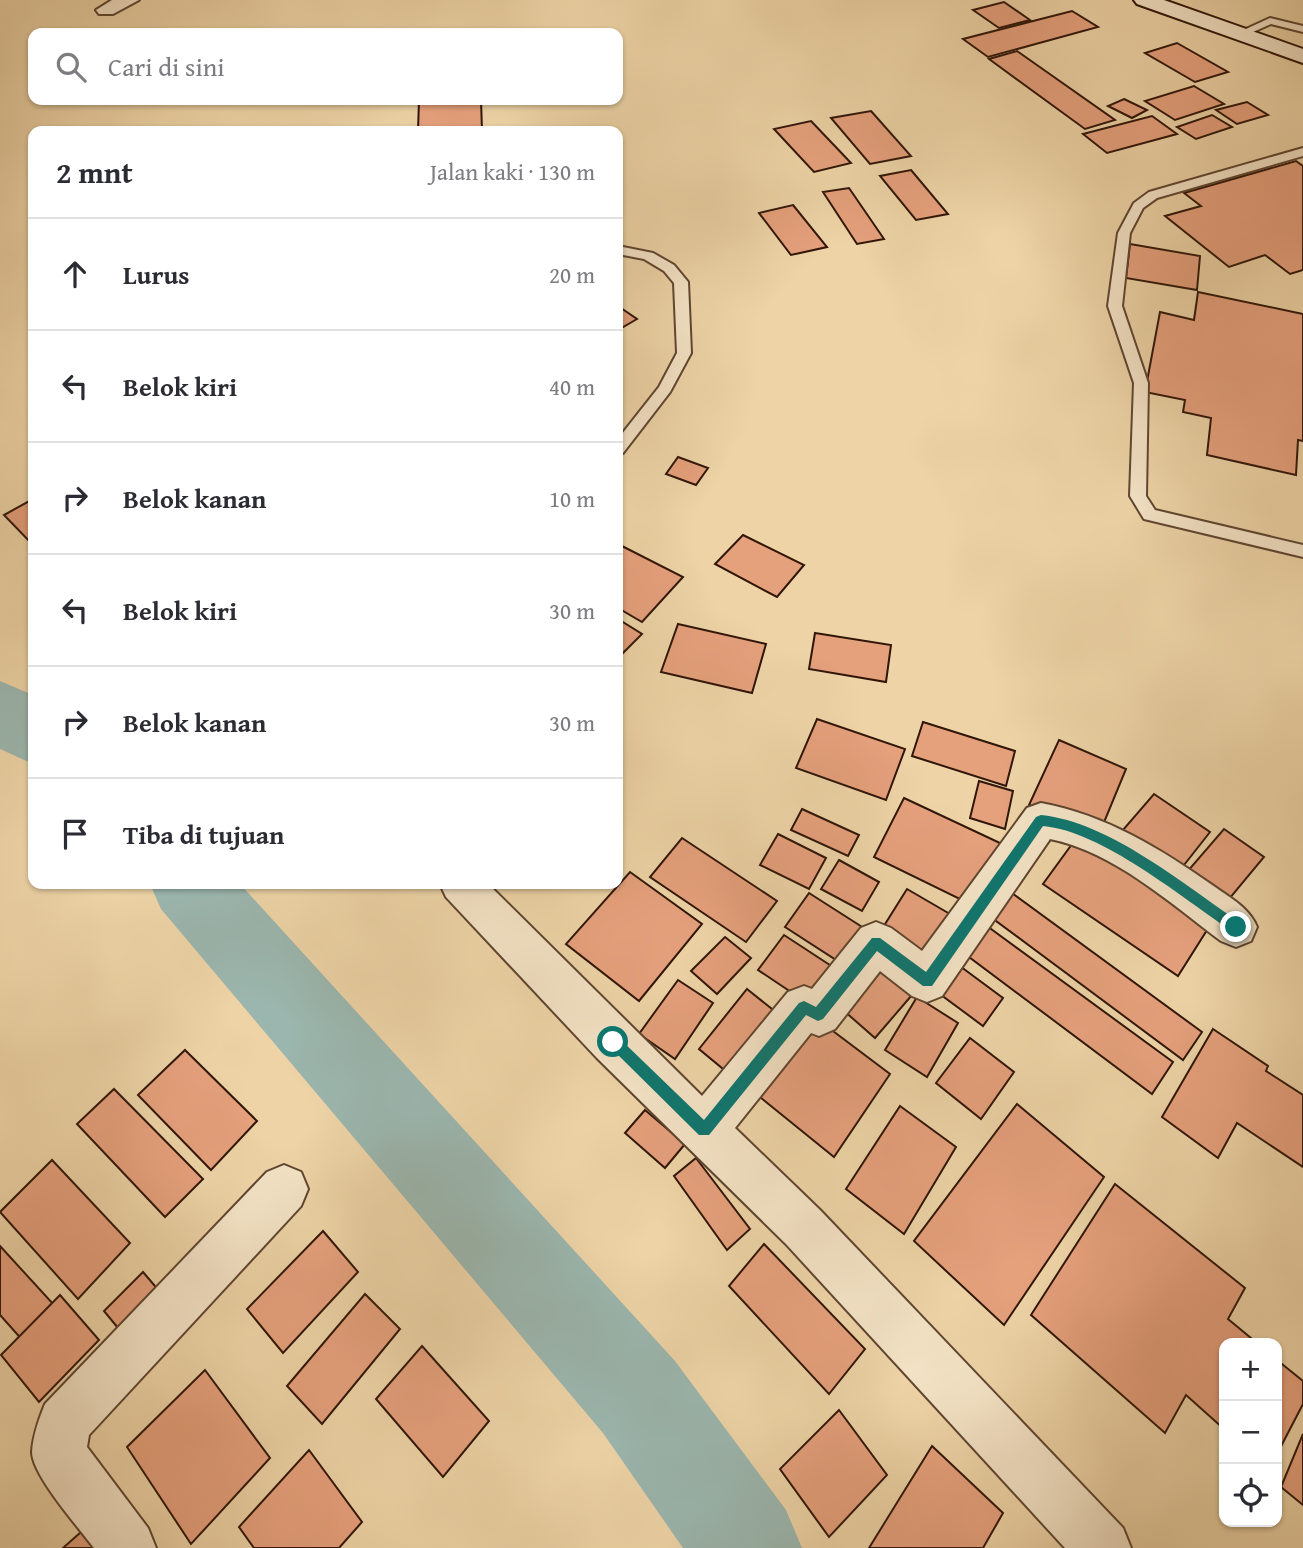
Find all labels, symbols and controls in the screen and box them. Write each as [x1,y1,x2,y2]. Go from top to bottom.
search box [28,28,623,105]
text: Cari di sini [108,47,225,86]
icon: search [52,48,90,86]
text: 2 mnt [56,150,133,194]
text: Jalan kaki · 130 m [430,155,595,188]
icon: ahead [56,255,94,293]
text: Lurus [123,255,189,294]
text: 20 m [549,258,595,291]
icon: left [56,367,94,405]
text: Belok kiri [123,367,237,406]
text: 40 m [549,370,595,403]
icon: right [56,479,94,517]
text: Belok kanan [123,479,266,518]
text: 10 m [549,482,595,515]
icon: left [56,591,94,629]
text: Belok kiri [123,591,237,630]
text: 30 m [549,594,595,627]
icon: right [56,703,94,741]
text: Belok kanan [123,703,266,742]
text: 30 m [549,706,595,739]
icon: arrive [56,815,94,853]
text: Tiba di tujuan [123,815,284,854]
route end [1220,911,1251,942]
route start [597,1026,628,1057]
map controls [1219,1338,1282,1527]
button: + [1219,1338,1282,1401]
button: − [1219,1401,1282,1464]
button: locate [1219,1464,1282,1527]

